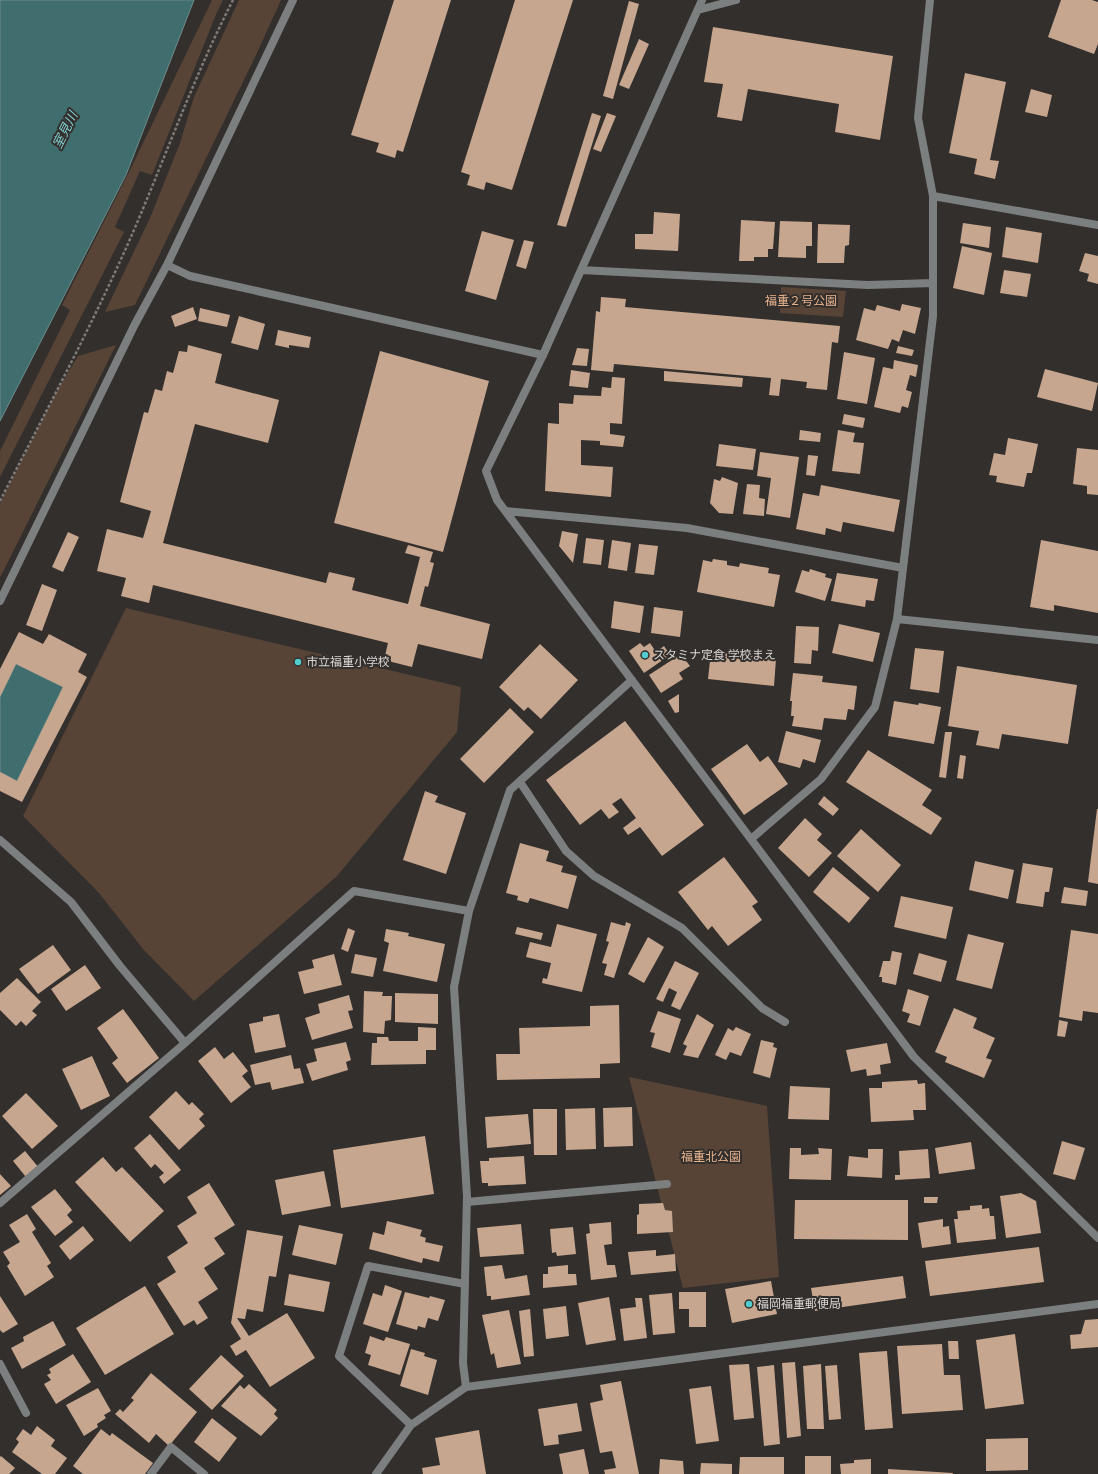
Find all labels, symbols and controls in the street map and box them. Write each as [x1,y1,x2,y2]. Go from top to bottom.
water label: 室見川 [49,107,81,151]
park label: 福重２号公園 [765,294,837,308]
place label: スタミナ定食 学校まえ [653,648,776,662]
marker: スタミナ定食 学校まえ [640,650,650,660]
place label: 市立福重小学校 [306,655,390,669]
marker: 市立福重小学校 [293,657,303,667]
park label: 福重北公園 [681,1150,741,1164]
place label: 福岡福重郵便局 [757,1297,841,1311]
marker: 福岡福重郵便局 [744,1299,754,1309]

